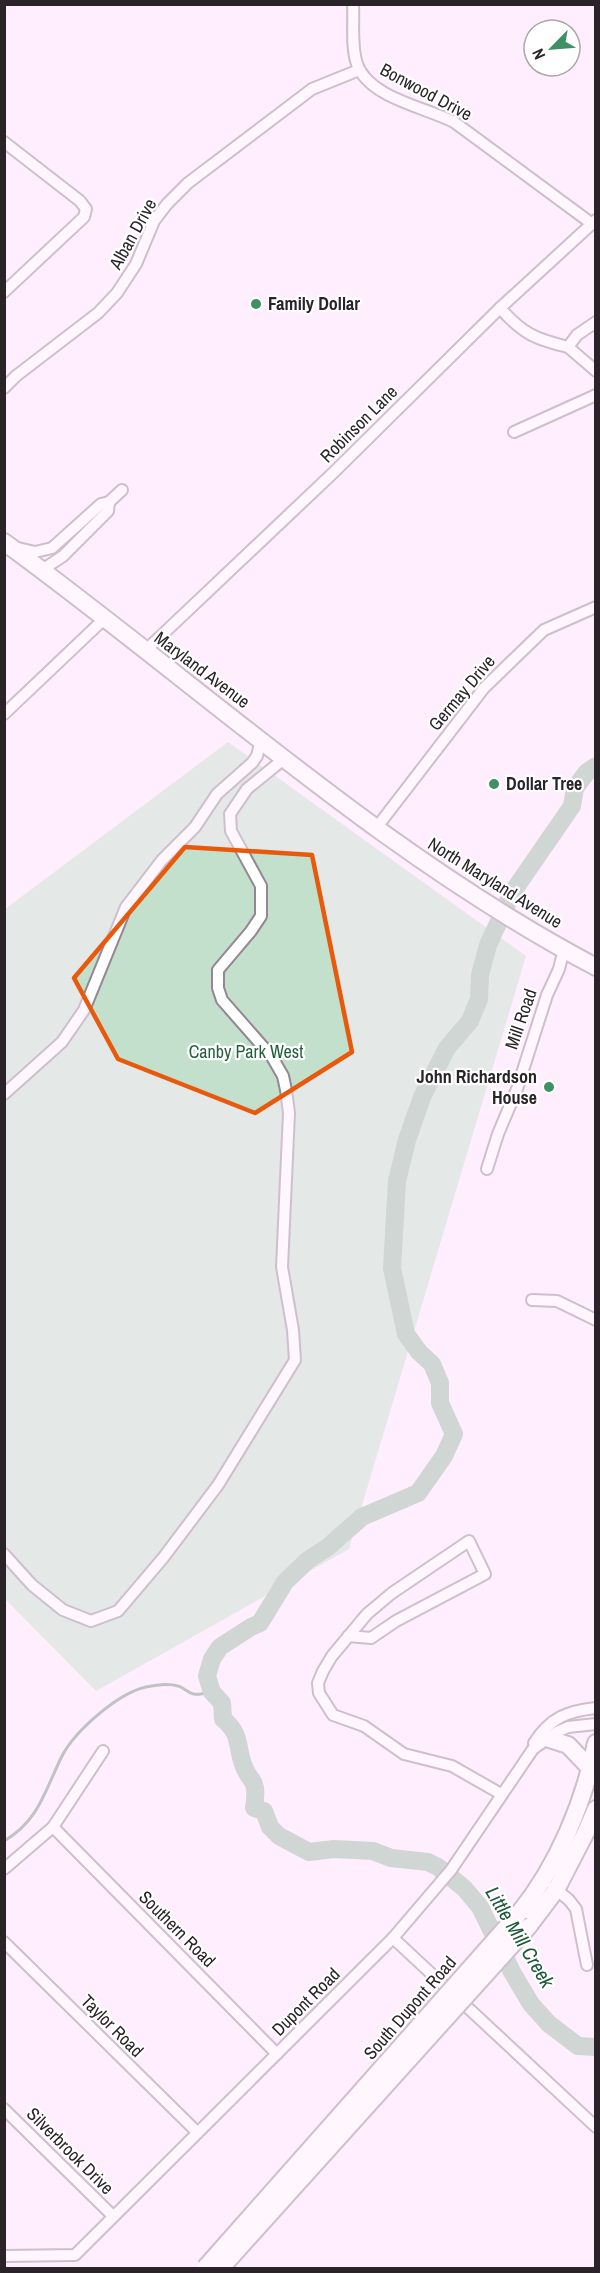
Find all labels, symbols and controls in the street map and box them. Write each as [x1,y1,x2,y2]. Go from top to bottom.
north arrow [522,18,582,78]
text: N [526,45,550,63]
street label: Bonwood Drive [376,57,477,126]
street label: Alban Drive [102,194,162,274]
place label: Family Dollar [268,291,360,316]
marker: Family Dollar [249,297,263,311]
street label: Robinson Lane [314,379,403,468]
street label: Maryland Avenue [149,625,255,714]
street label: Germay Drive [423,649,501,736]
place label: Dollar Tree [506,771,582,796]
marker: Dollar Tree [487,777,501,791]
street label: North Maryland Avenue [423,831,567,934]
street label: Mill Road [499,985,542,1052]
park label: Canby Park West [189,1039,303,1064]
place label: John Richardson House [416,1064,537,1110]
marker: John Richardson House [542,1080,556,1094]
water label: Little Mill Creek [480,1881,562,1993]
street label: Southern Road [133,1885,221,1973]
street label: South Dupont Road [358,1951,462,2065]
street label: Dupont Road [266,1962,345,2041]
street label: Taylor Road [76,1989,149,2062]
street label: Silverbrook Drive [21,2101,120,2200]

